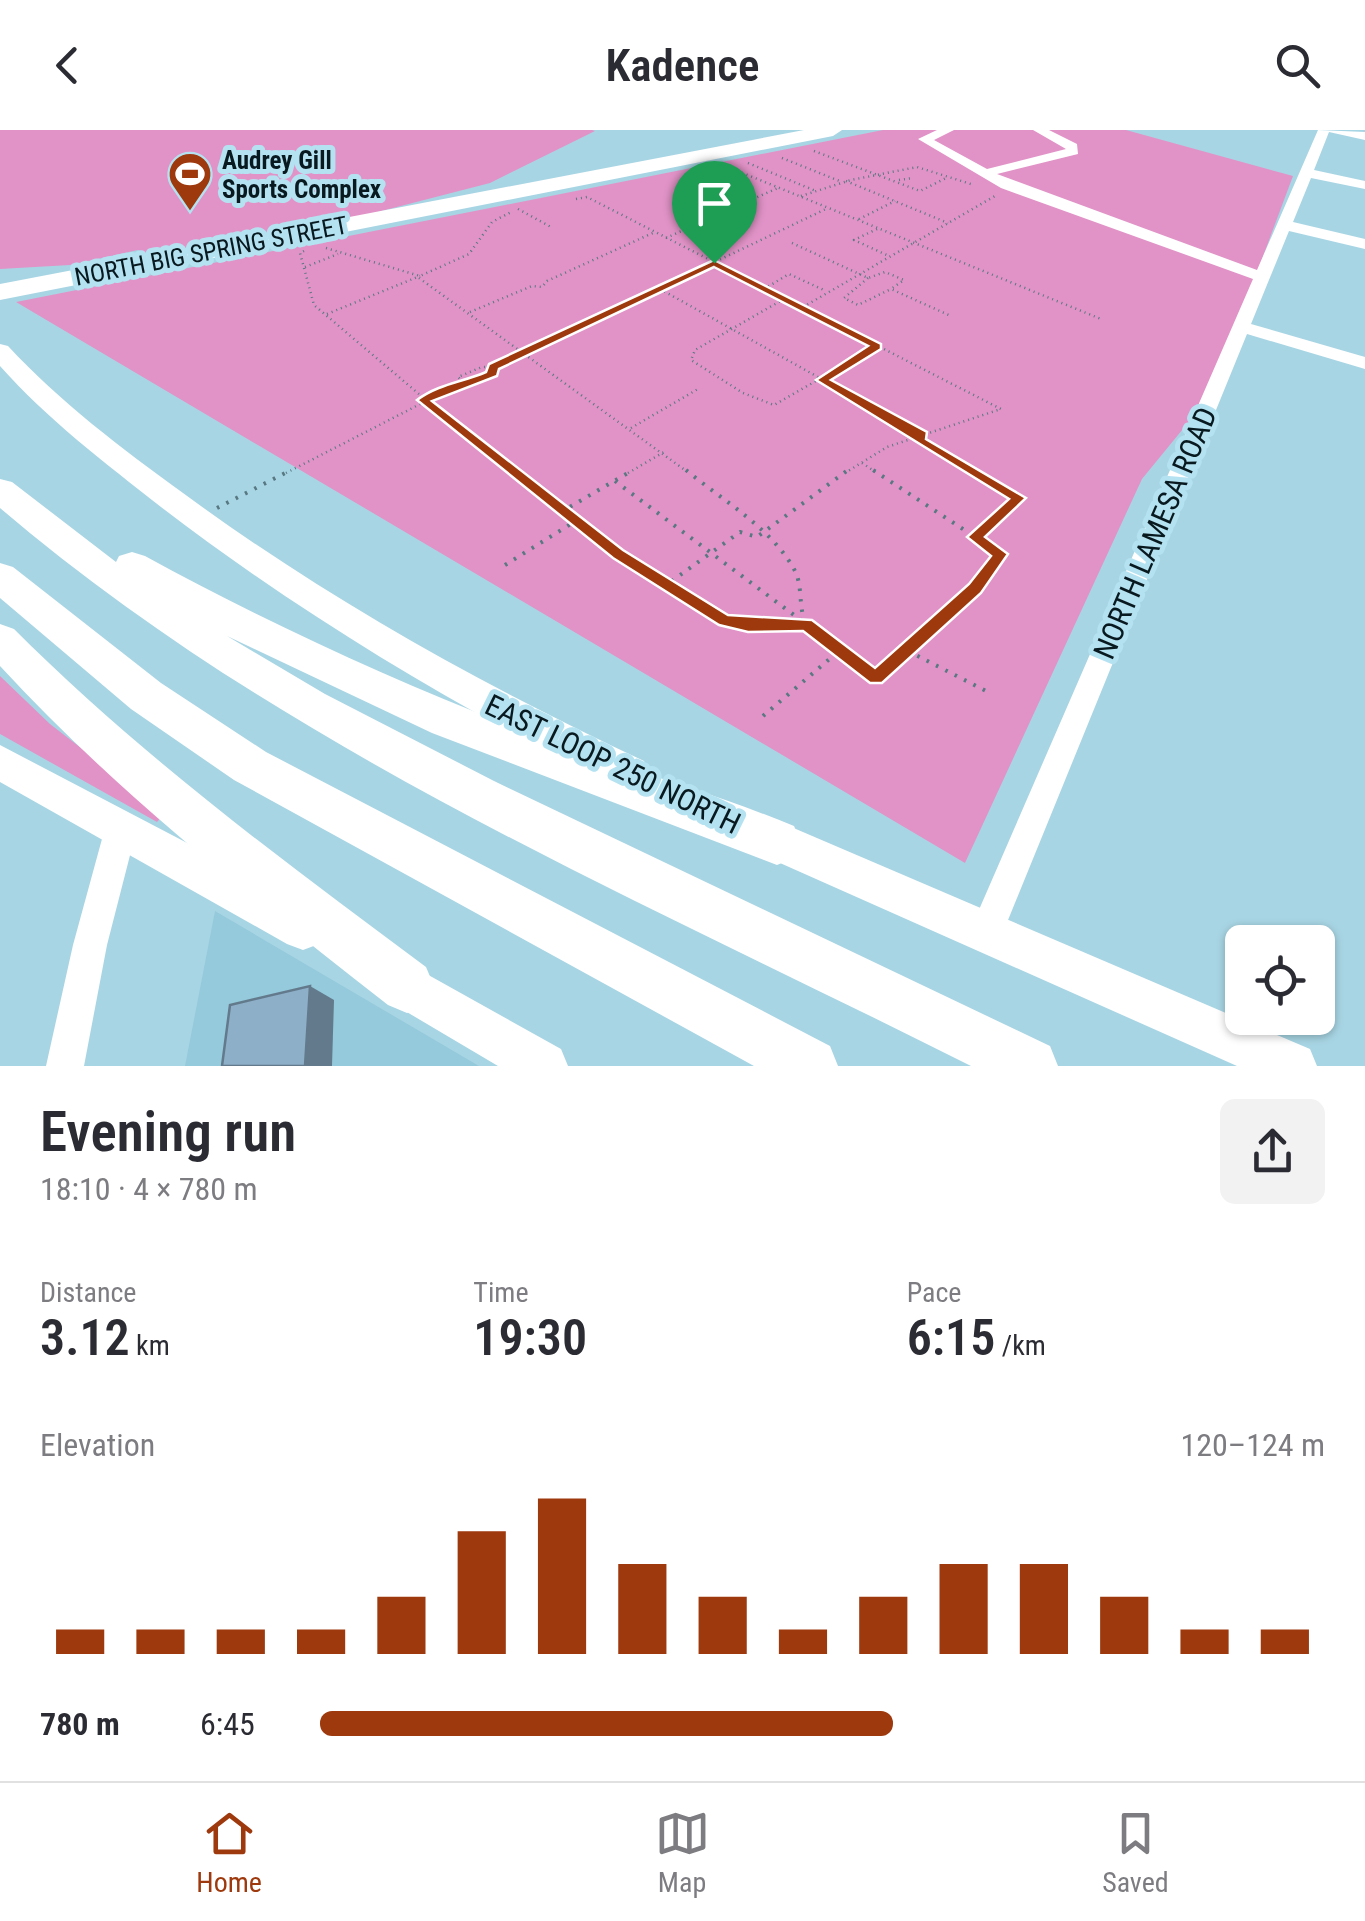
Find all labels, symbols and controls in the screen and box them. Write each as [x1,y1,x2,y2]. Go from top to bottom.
icon: back [40,38,95,93]
icon: search [1270,38,1325,93]
text: Kadence [605,39,760,92]
place label: Audrey Gill Sports Complex [222,146,381,204]
sports icon: Audrey Gill Sports Complex [167,151,213,212]
pin [672,161,757,264]
icon: arrive [687,176,742,231]
street label: NORTH BIG SPRING STREET [72,210,350,292]
street label: NORTH LAMESA ROAD [1086,402,1224,664]
street label: EAST LOOP 250 NORTH [480,687,746,841]
map controls [1225,925,1335,1035]
button: locate [1225,925,1335,1035]
button: share [1220,1099,1325,1204]
text: Evening run [40,1100,296,1164]
text: 18:10 · 4 × 780 m [40,1170,258,1208]
text: Distance [40,1276,137,1309]
text: Time [473,1276,529,1309]
text: Pace [907,1276,962,1309]
text: 3.12 [40,1309,130,1367]
text: 19:30 [473,1309,587,1367]
text: 6:15 [907,1309,995,1367]
text: km [130,1329,170,1362]
text: /km [995,1329,1046,1362]
text: Elevation [40,1426,155,1464]
text: 120–124 m [1180,1426,1325,1464]
text: 780 m [40,1705,120,1743]
text: 6:45 [200,1705,255,1743]
tab: Home [196,1806,262,1899]
tab: Map [655,1806,710,1899]
tab: Saved [1102,1806,1169,1899]

